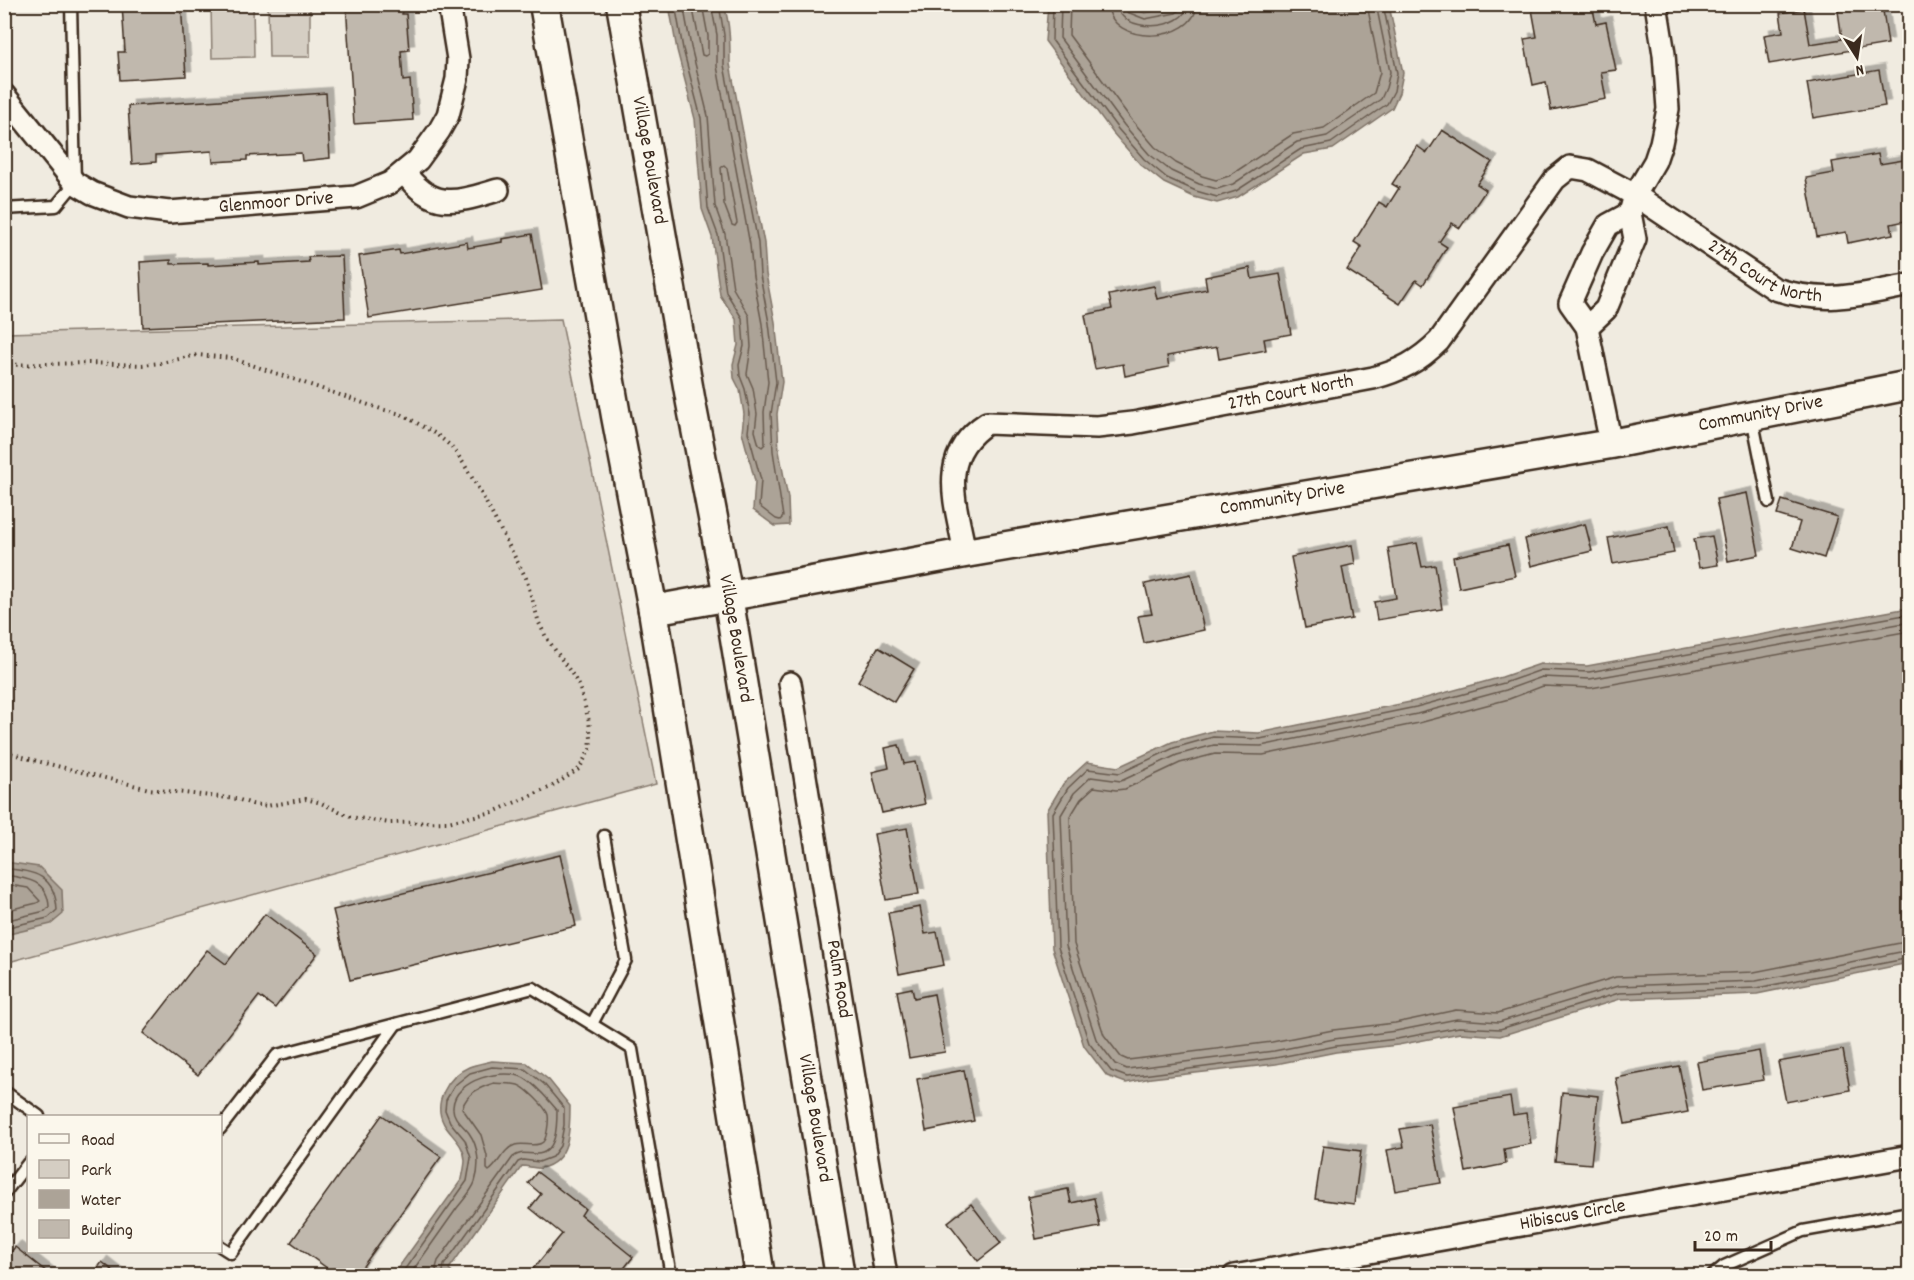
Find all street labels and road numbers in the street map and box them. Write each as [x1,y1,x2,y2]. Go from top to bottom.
street label: Village Boulevard [623,94,673,227]
street label: Glenmoor Drive [218,185,335,222]
street label: 27th Court North [1701,233,1823,311]
street label: 27th Court North [1226,368,1356,419]
street label: Community Drive [1696,388,1826,440]
street label: Community Drive [1218,475,1347,524]
street label: Village Boulevard [710,572,759,705]
street label: Palm Road [818,938,858,1020]
street label: Village Boulevard [790,1052,838,1185]
street label: Hibiscus Circle [1518,1193,1628,1239]

